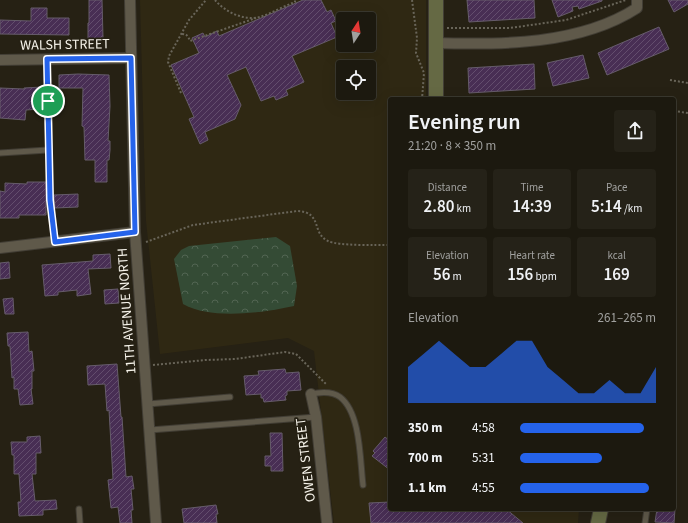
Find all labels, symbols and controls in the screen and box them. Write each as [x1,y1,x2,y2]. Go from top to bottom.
north arrow [336,12,376,52]
map controls [336,12,376,100]
street label: WALSH STREET [20,34,110,56]
button: locate [336,60,376,100]
pin [31,84,65,118]
icon: arrive [37,90,59,112]
text: Evening run [408,106,521,138]
button: share [614,110,656,152]
text: 21:20 · 8 × 350 m [408,137,496,155]
text: Distance [428,180,467,195]
text: Time [520,180,544,195]
text: Pace [606,180,627,195]
text: 2.80 [424,195,454,219]
text: 14:39 [512,195,552,219]
text: 5:14 [591,195,622,219]
text: km [454,201,471,216]
text: /km [622,201,642,216]
street label: 11TH AVENUE NORTH [113,247,141,375]
text: Elevation [426,248,469,263]
text: Heart rate [509,248,555,263]
text: kcal [607,248,626,263]
text: 56 [433,263,450,287]
text: 156 [507,263,533,287]
text: 169 [604,263,630,287]
text: m [450,269,462,284]
text: bpm [533,269,557,284]
text: Elevation [408,309,459,327]
text: 261–265 m [598,309,656,327]
street label: OWEN STREET [291,416,321,503]
text: 350 m [408,419,442,437]
text: 4:58 [472,419,495,437]
text: 700 m [408,449,442,467]
text: 5:31 [472,449,495,467]
text: 1.1 km [408,479,447,497]
text: 4:55 [472,479,495,497]

